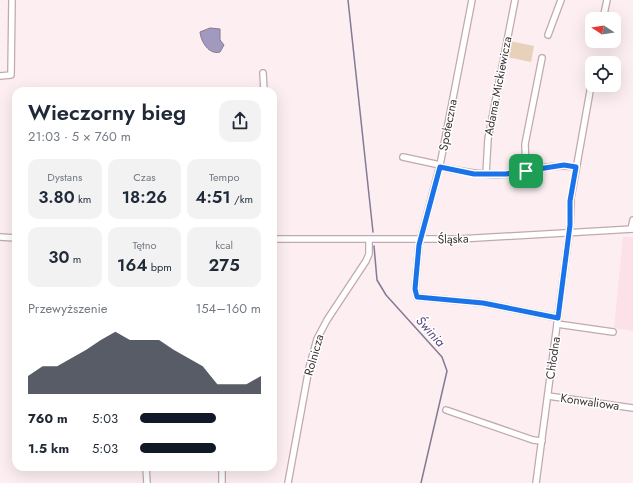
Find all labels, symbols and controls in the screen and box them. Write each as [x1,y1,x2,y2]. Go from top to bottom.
north arrow [585,12,621,48]
map controls [585,12,621,92]
street label: Adama Mickiewicza [480,35,516,137]
button: locate [585,56,621,92]
text: Wieczorny bieg [28,96,186,128]
street label: Społeczna [434,97,462,152]
button: share [219,100,261,142]
text: 21:03 · 5 × 760 m [28,127,131,146]
pin [509,154,543,188]
icon: arrive [515,160,537,182]
text: Dystans [47,169,82,185]
text: Czas [133,169,156,185]
text: Tempo [209,169,239,185]
text: 3.80 [38,185,75,209]
text: 18:26 [122,185,167,209]
text: 4:51 [195,185,231,209]
text: km [75,191,91,207]
text: /km [231,191,253,207]
street label: Śląska [437,229,469,249]
text: Tętno [132,237,157,253]
text: kcal [215,237,233,253]
text: 30 [48,245,69,269]
text: m [69,251,81,267]
text: 164 [117,253,148,277]
text: 275 [209,253,240,277]
text: bpm [148,259,172,275]
text: Przewyższenie [28,299,108,318]
text: 154–160 m [195,299,261,318]
water label: Świnia [412,312,450,351]
street label: Rolnicza [299,332,329,378]
street label: Chłodna [541,335,565,380]
street label: Konwaliowa [559,389,621,415]
text: 760 m [28,409,68,428]
text: 5:03 [92,409,118,428]
text: 1.5 km [28,439,69,458]
text: 5:03 [92,439,118,458]

